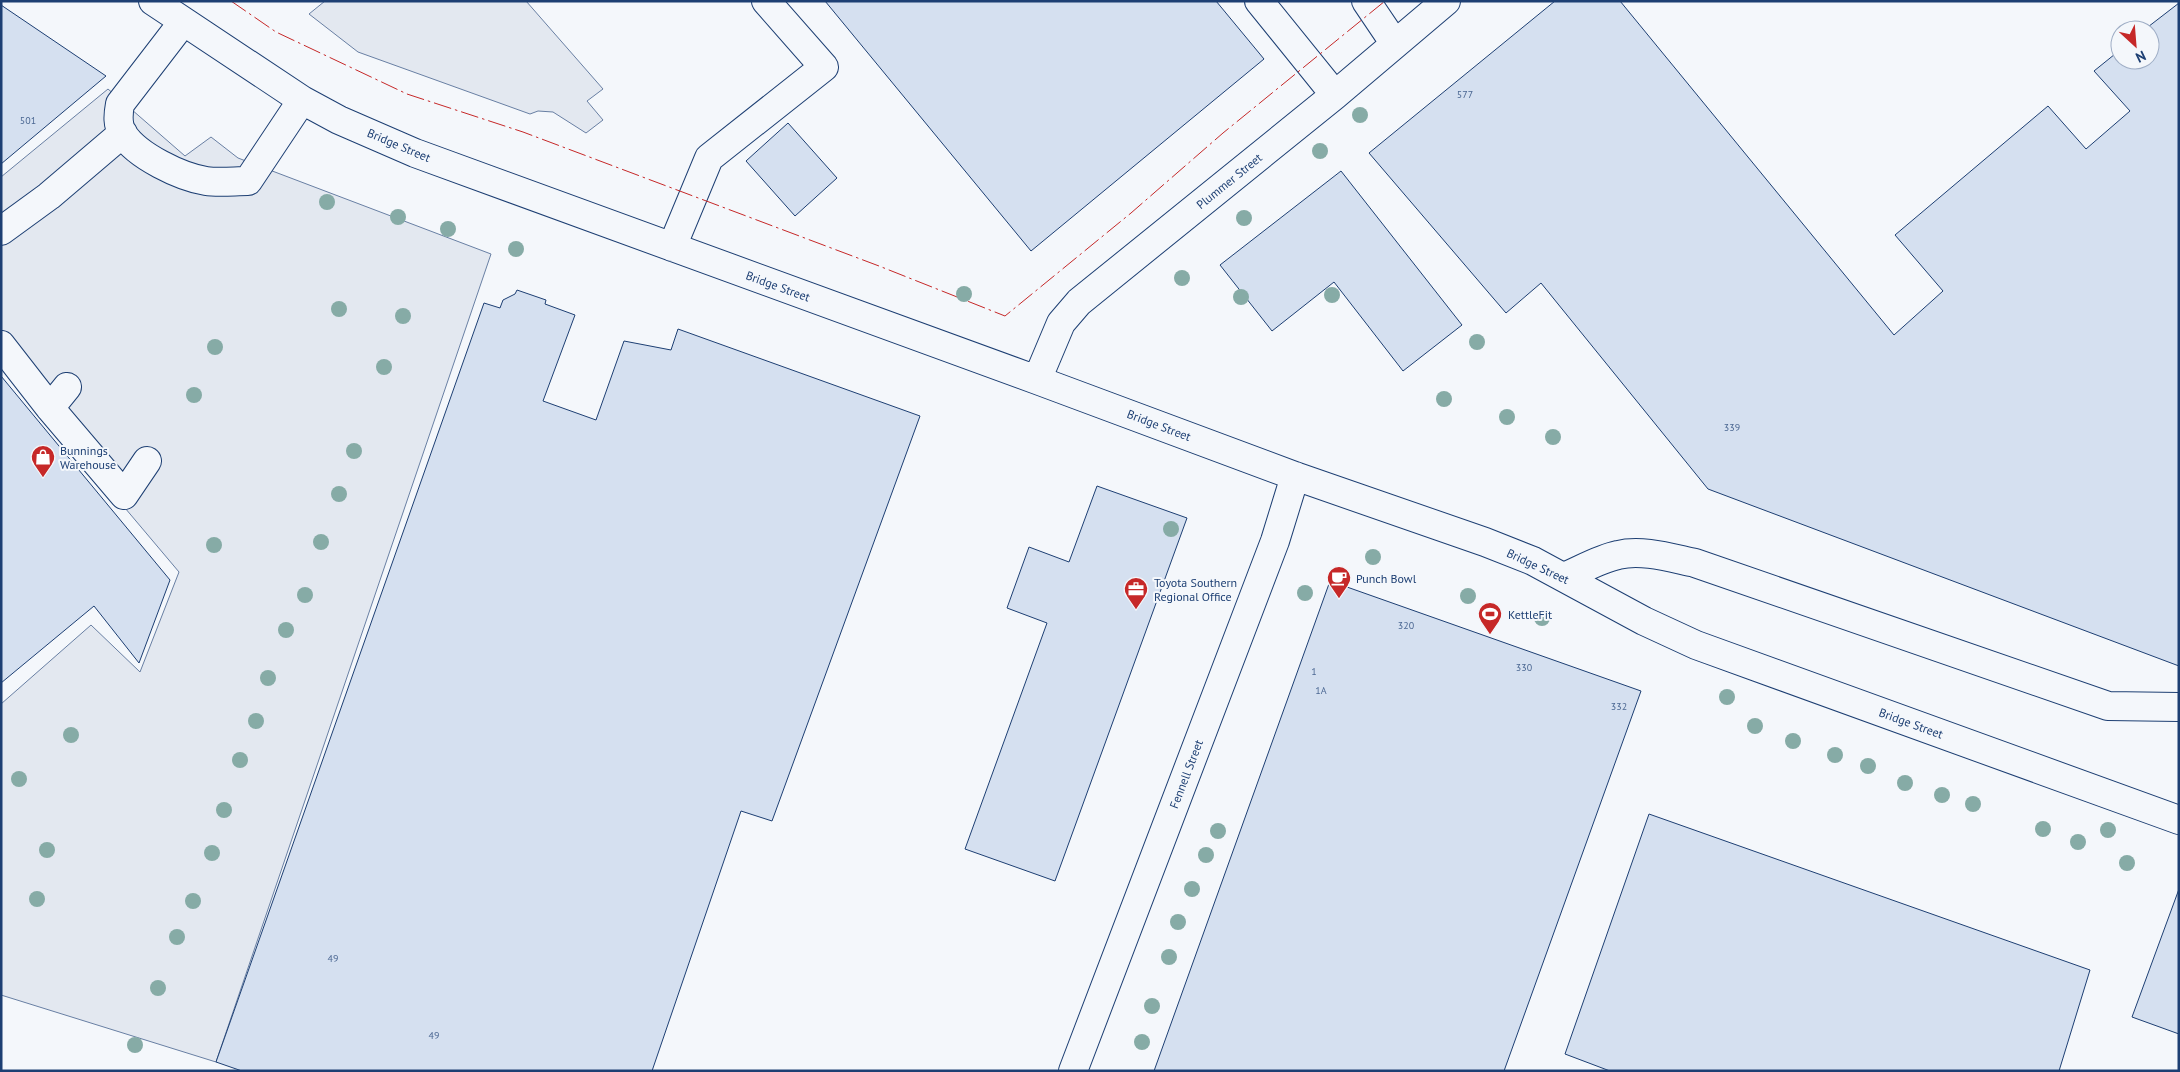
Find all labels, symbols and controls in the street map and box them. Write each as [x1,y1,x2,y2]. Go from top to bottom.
north arrow [2110,20,2160,70]
text: N [2133,47,2149,67]
house number: 577 [1457,88,1473,101]
house number: 501 [20,114,36,127]
street label: Bridge Street [365,125,433,165]
street label: Plummer Street [1193,150,1265,212]
street label: Bridge Street [744,267,812,305]
street label: Bridge Street [1125,406,1193,444]
house number: 339 [1724,421,1740,434]
place label: Bunnings Warehouse [60,443,116,472]
shop icon: Bunnings Warehouse [30,444,56,478]
street label: Bridge Street [1504,545,1572,587]
cafe icon: Punch Bowl [1326,565,1352,599]
place label: Punch Bowl [1356,571,1417,586]
place label: Toyota Southern Regional Office [1154,575,1237,604]
office icon: Toyota Southern Regional Office [1123,576,1149,610]
sports icon: KettleFit [1477,601,1503,635]
place label: KettleFit [1508,607,1552,622]
house number: 320 [1398,619,1415,632]
house number: 330 [1516,661,1533,674]
house number: 1 [1311,665,1317,678]
house number: 1A [1315,684,1327,697]
house number: 332 [1611,700,1627,713]
street label: Bridge Street [1877,704,1945,742]
street label: Fennell Street [1166,738,1206,810]
house number: 49 [328,952,338,965]
house number: 49 [429,1029,439,1042]

